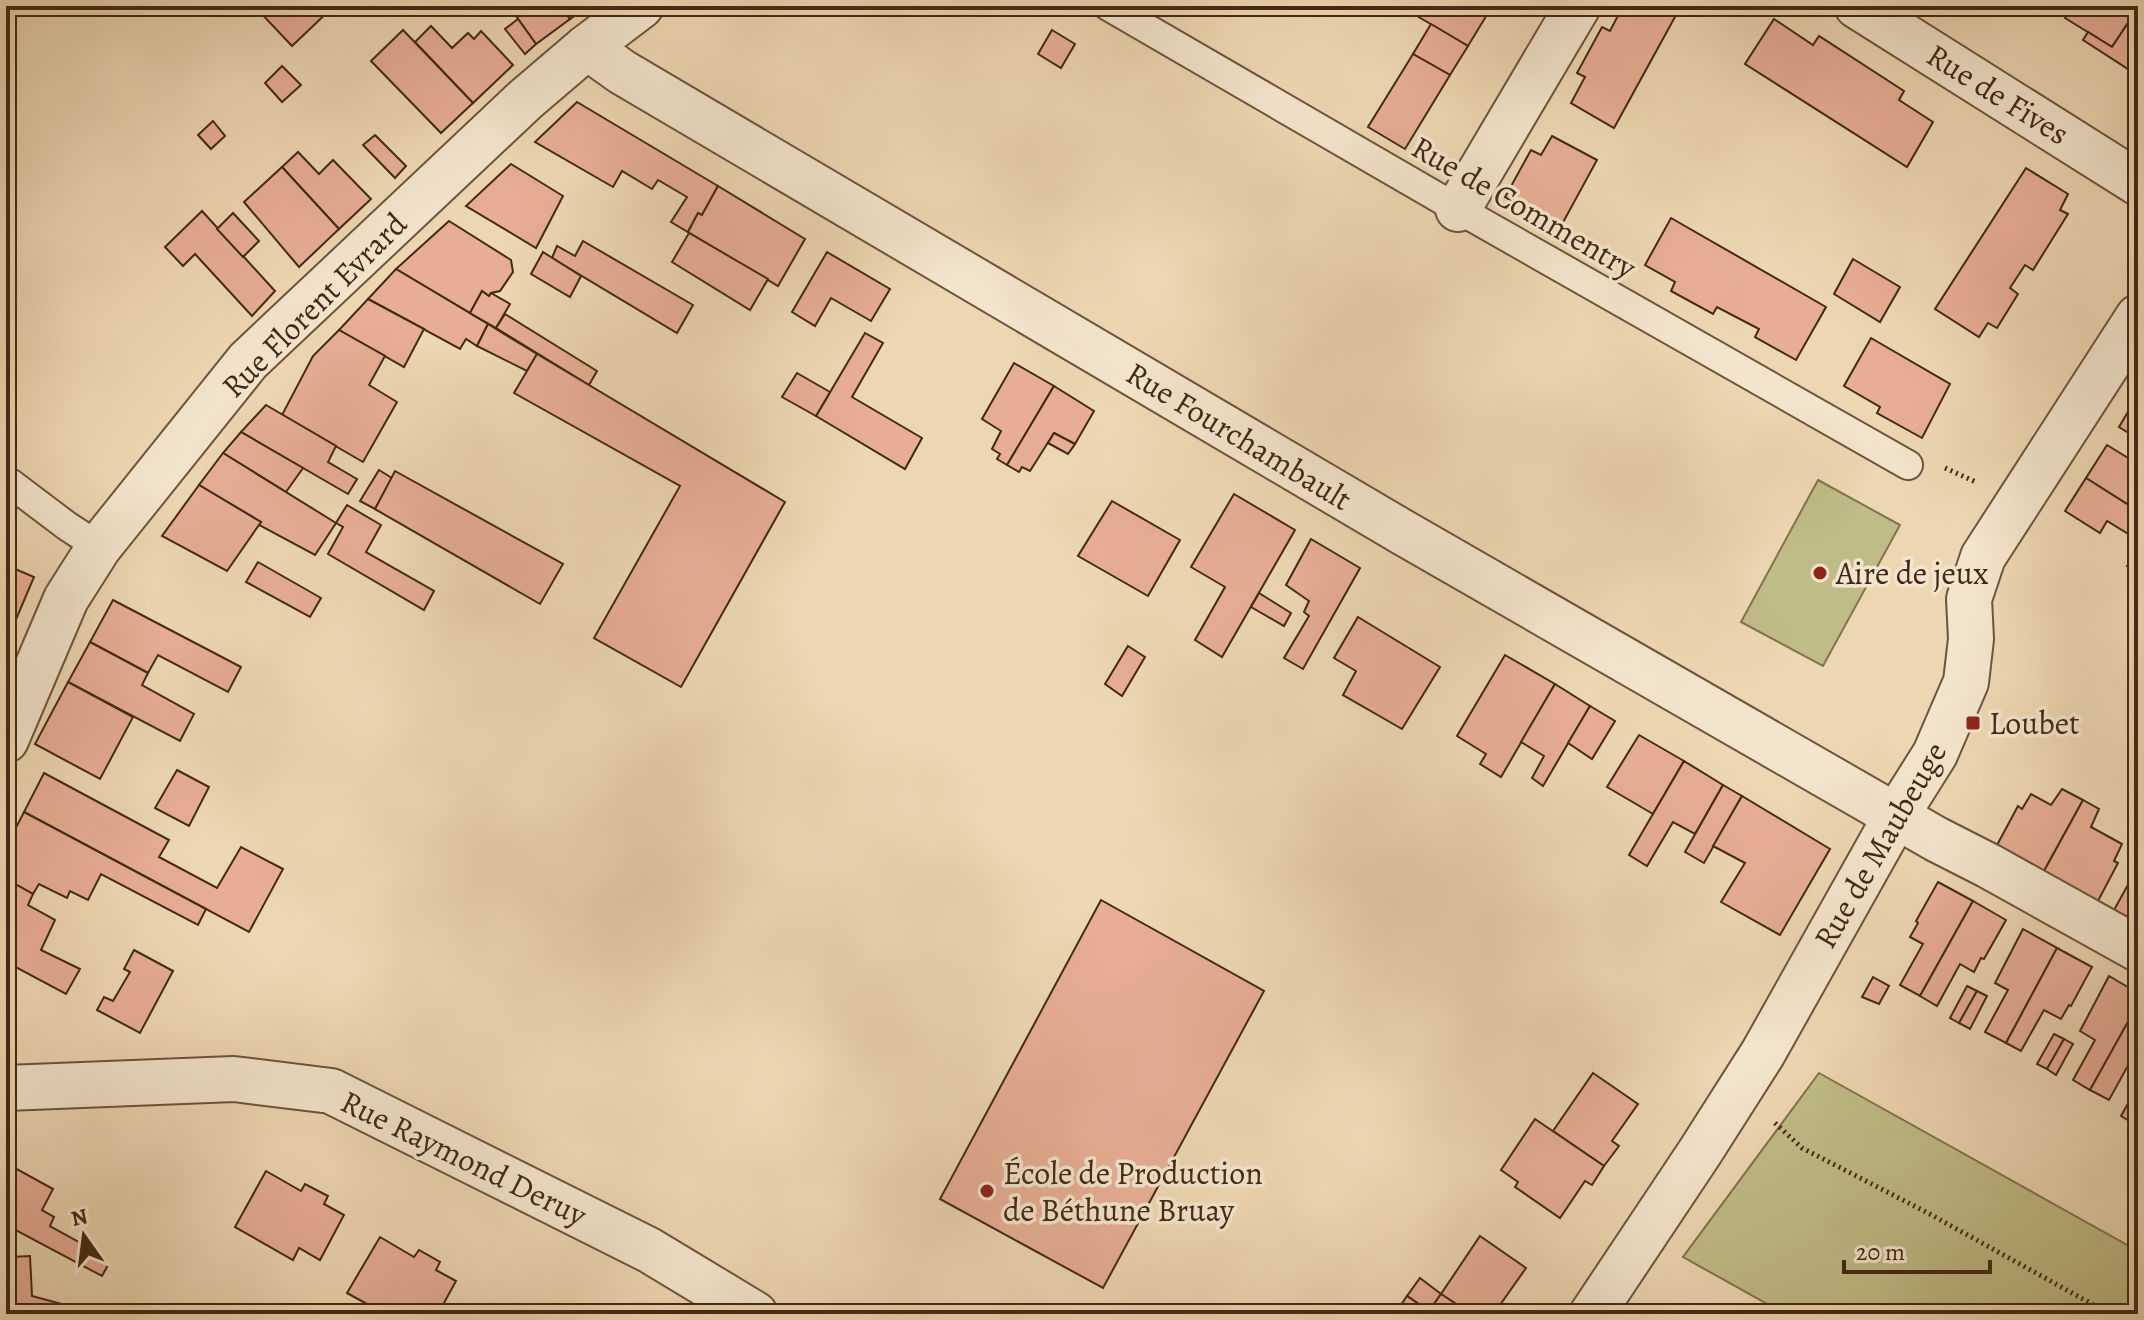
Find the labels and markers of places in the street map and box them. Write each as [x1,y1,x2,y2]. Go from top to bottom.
place label: Aire de jeux [1835,551,1988,595]
marker: Aire de jeux [1811,564,1829,582]
place label: Loubet [1989,701,2080,745]
marker: Loubet [1964,714,1982,732]
place label: École de Production de Béthune Bruay [1003,1151,1263,1232]
marker: École de Production de Béthune Bruay [978,1182,996,1200]

